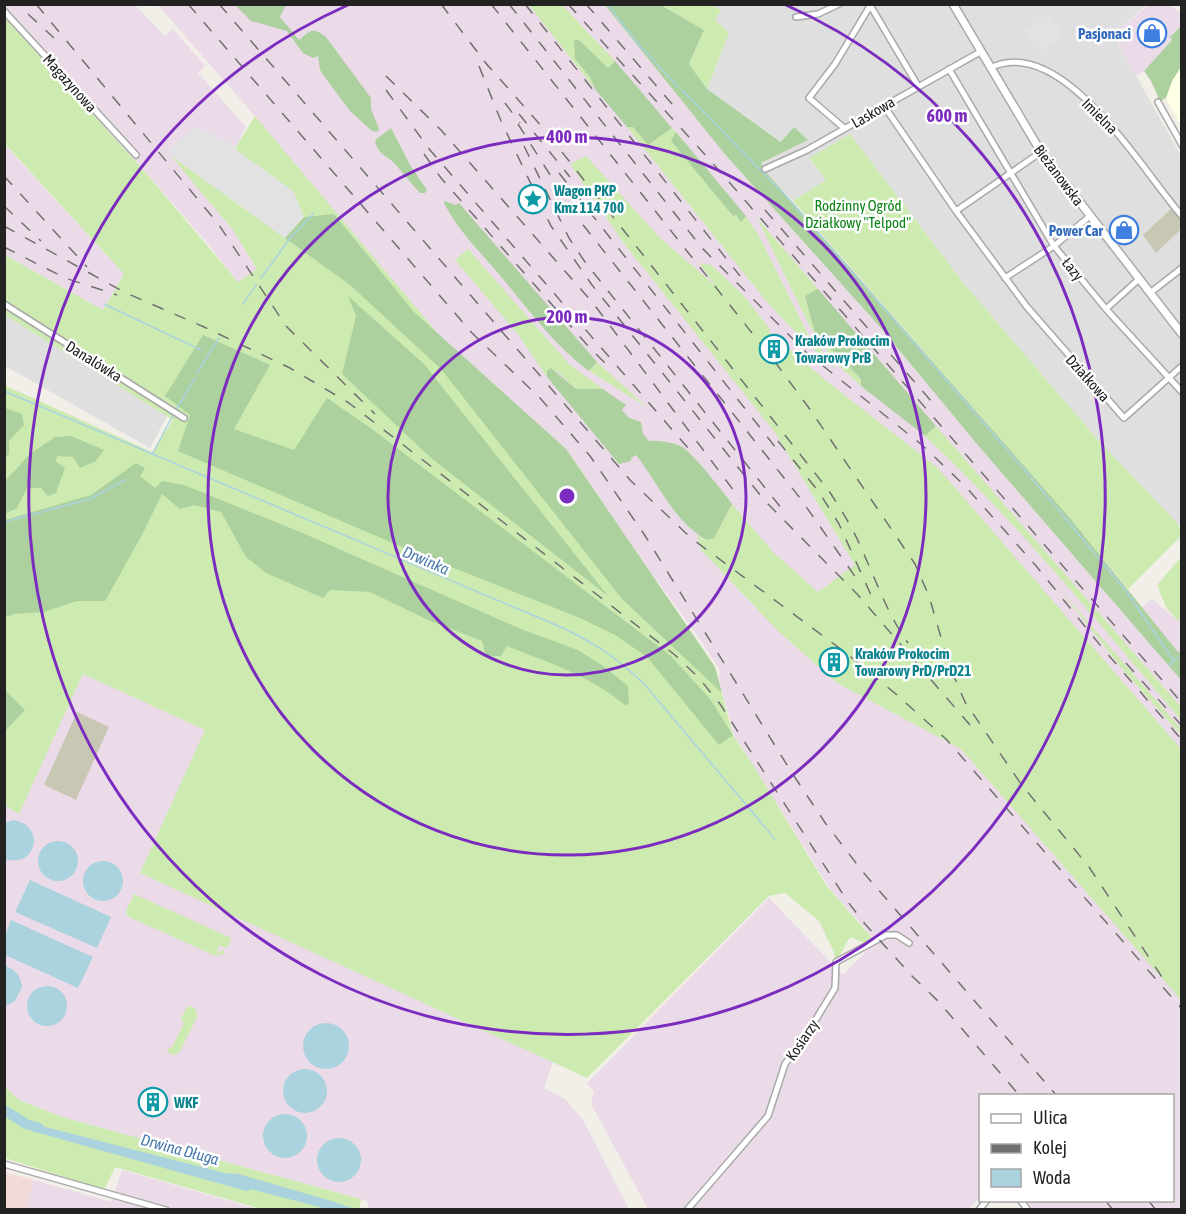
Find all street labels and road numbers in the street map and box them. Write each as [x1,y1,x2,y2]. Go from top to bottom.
street label: Magazynowa [40,51,100,115]
street label: Laskowa [848,93,898,131]
street label: Imielna [1079,95,1121,137]
street label: Bieżanowska [1031,141,1087,209]
street label: Łazy [1059,254,1087,284]
street label: Danalówka [63,337,125,385]
street label: Działkowa [1063,351,1113,405]
street label: Kosiarzy [782,1016,822,1064]

